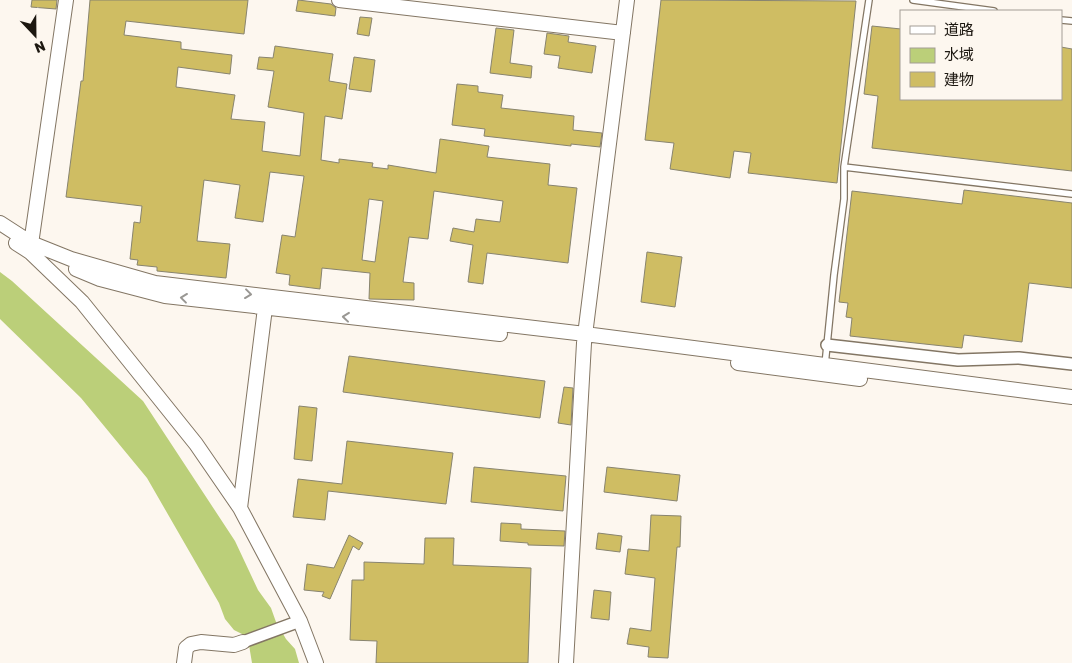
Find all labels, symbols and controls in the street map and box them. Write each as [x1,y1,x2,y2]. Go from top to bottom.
north arrow [10,10,60,60]
legend [900,10,1062,100]
text: 道路 [944,21,974,39]
text: N [32,37,48,56]
text: 水域 [944,46,974,64]
text: 建物 [944,71,974,89]
one-way arrow [244,288,252,299]
one-way arrow [180,293,188,304]
one-way arrow [342,312,350,323]

